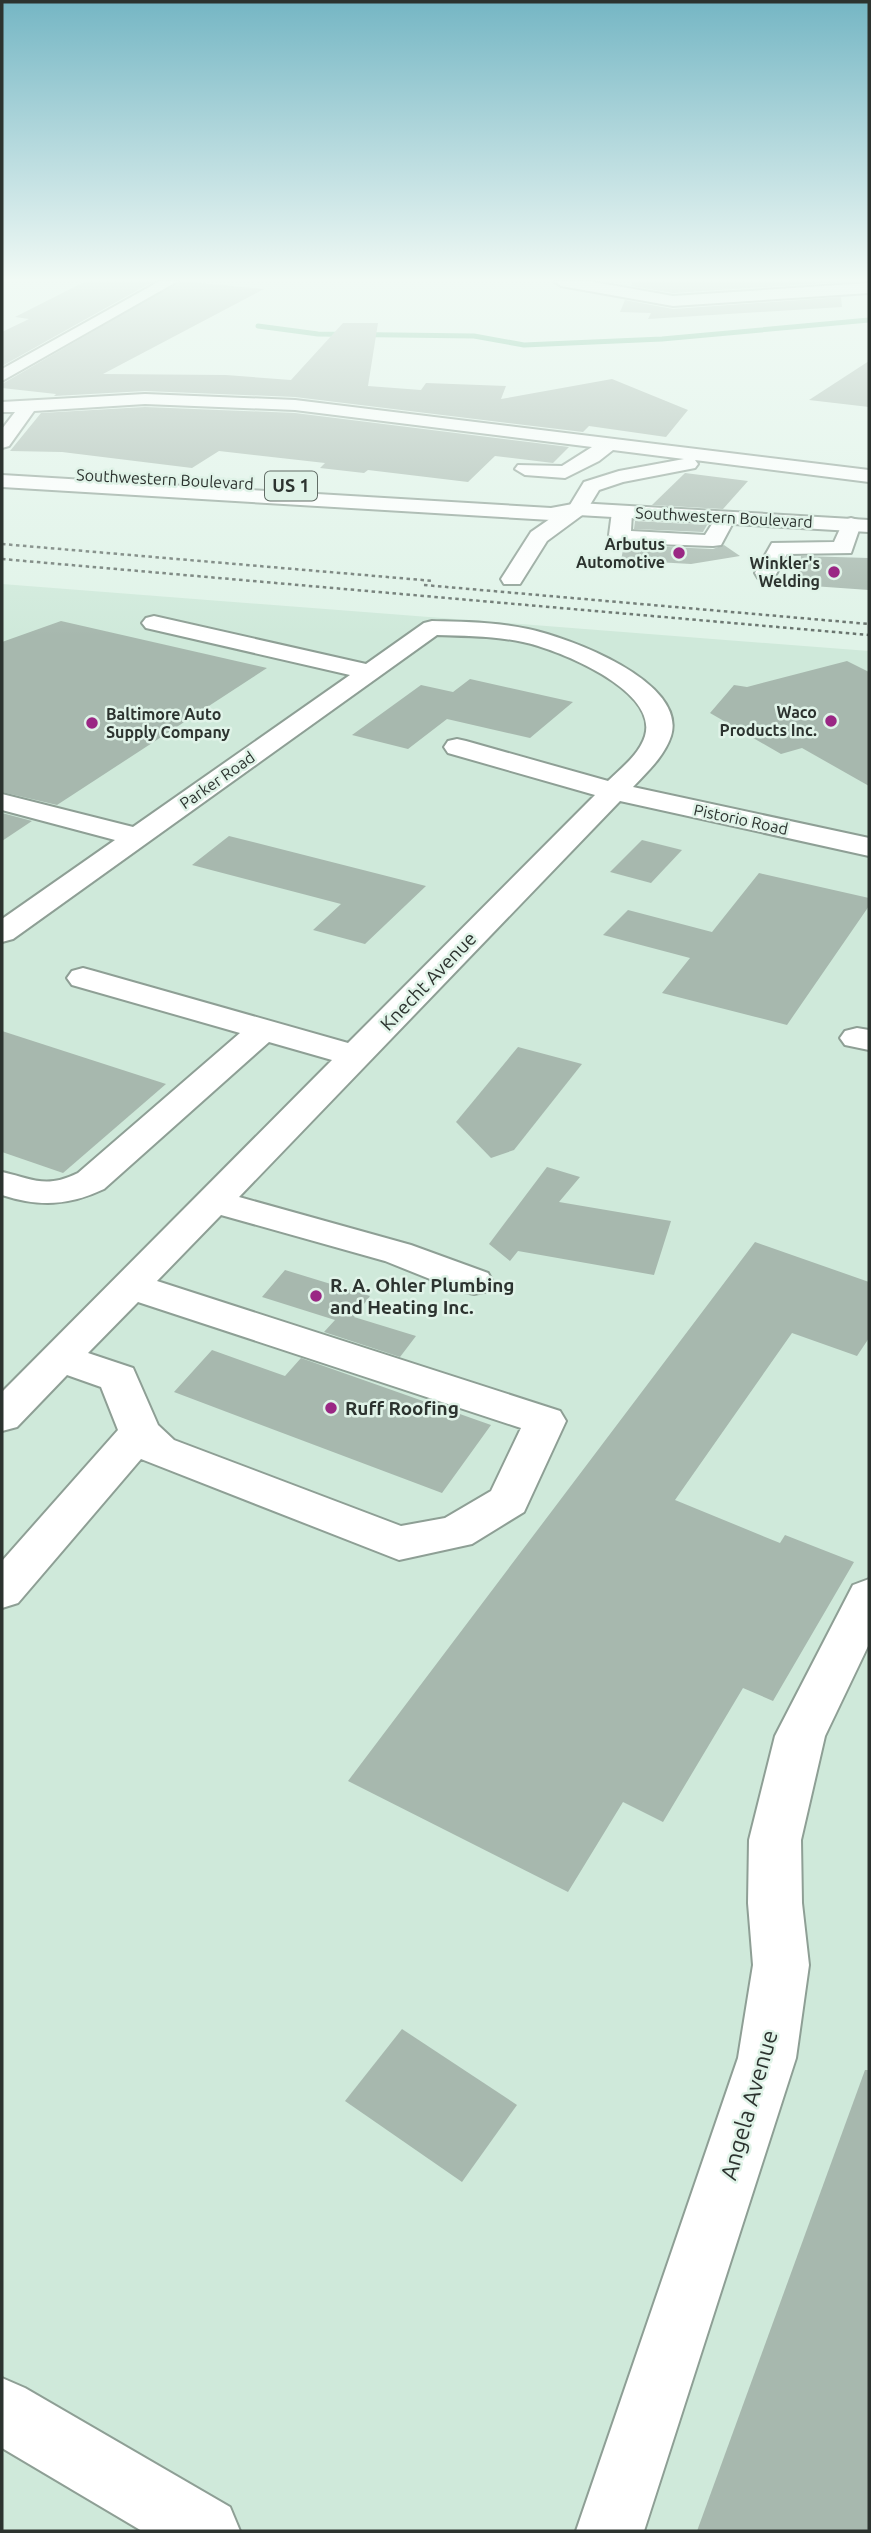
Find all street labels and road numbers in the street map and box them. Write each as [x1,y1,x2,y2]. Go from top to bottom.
street label: Southwestern Boulevard [76,465,254,493]
road number: US 1 [265,472,317,500]
street label: Southwestern Boulevard [635,503,813,531]
street label: Parker Road [176,748,258,812]
street label: Pistorio Road [692,800,790,838]
street label: Knecht Avenue [375,927,481,1035]
street label: Angela Avenue [715,2027,782,2183]

